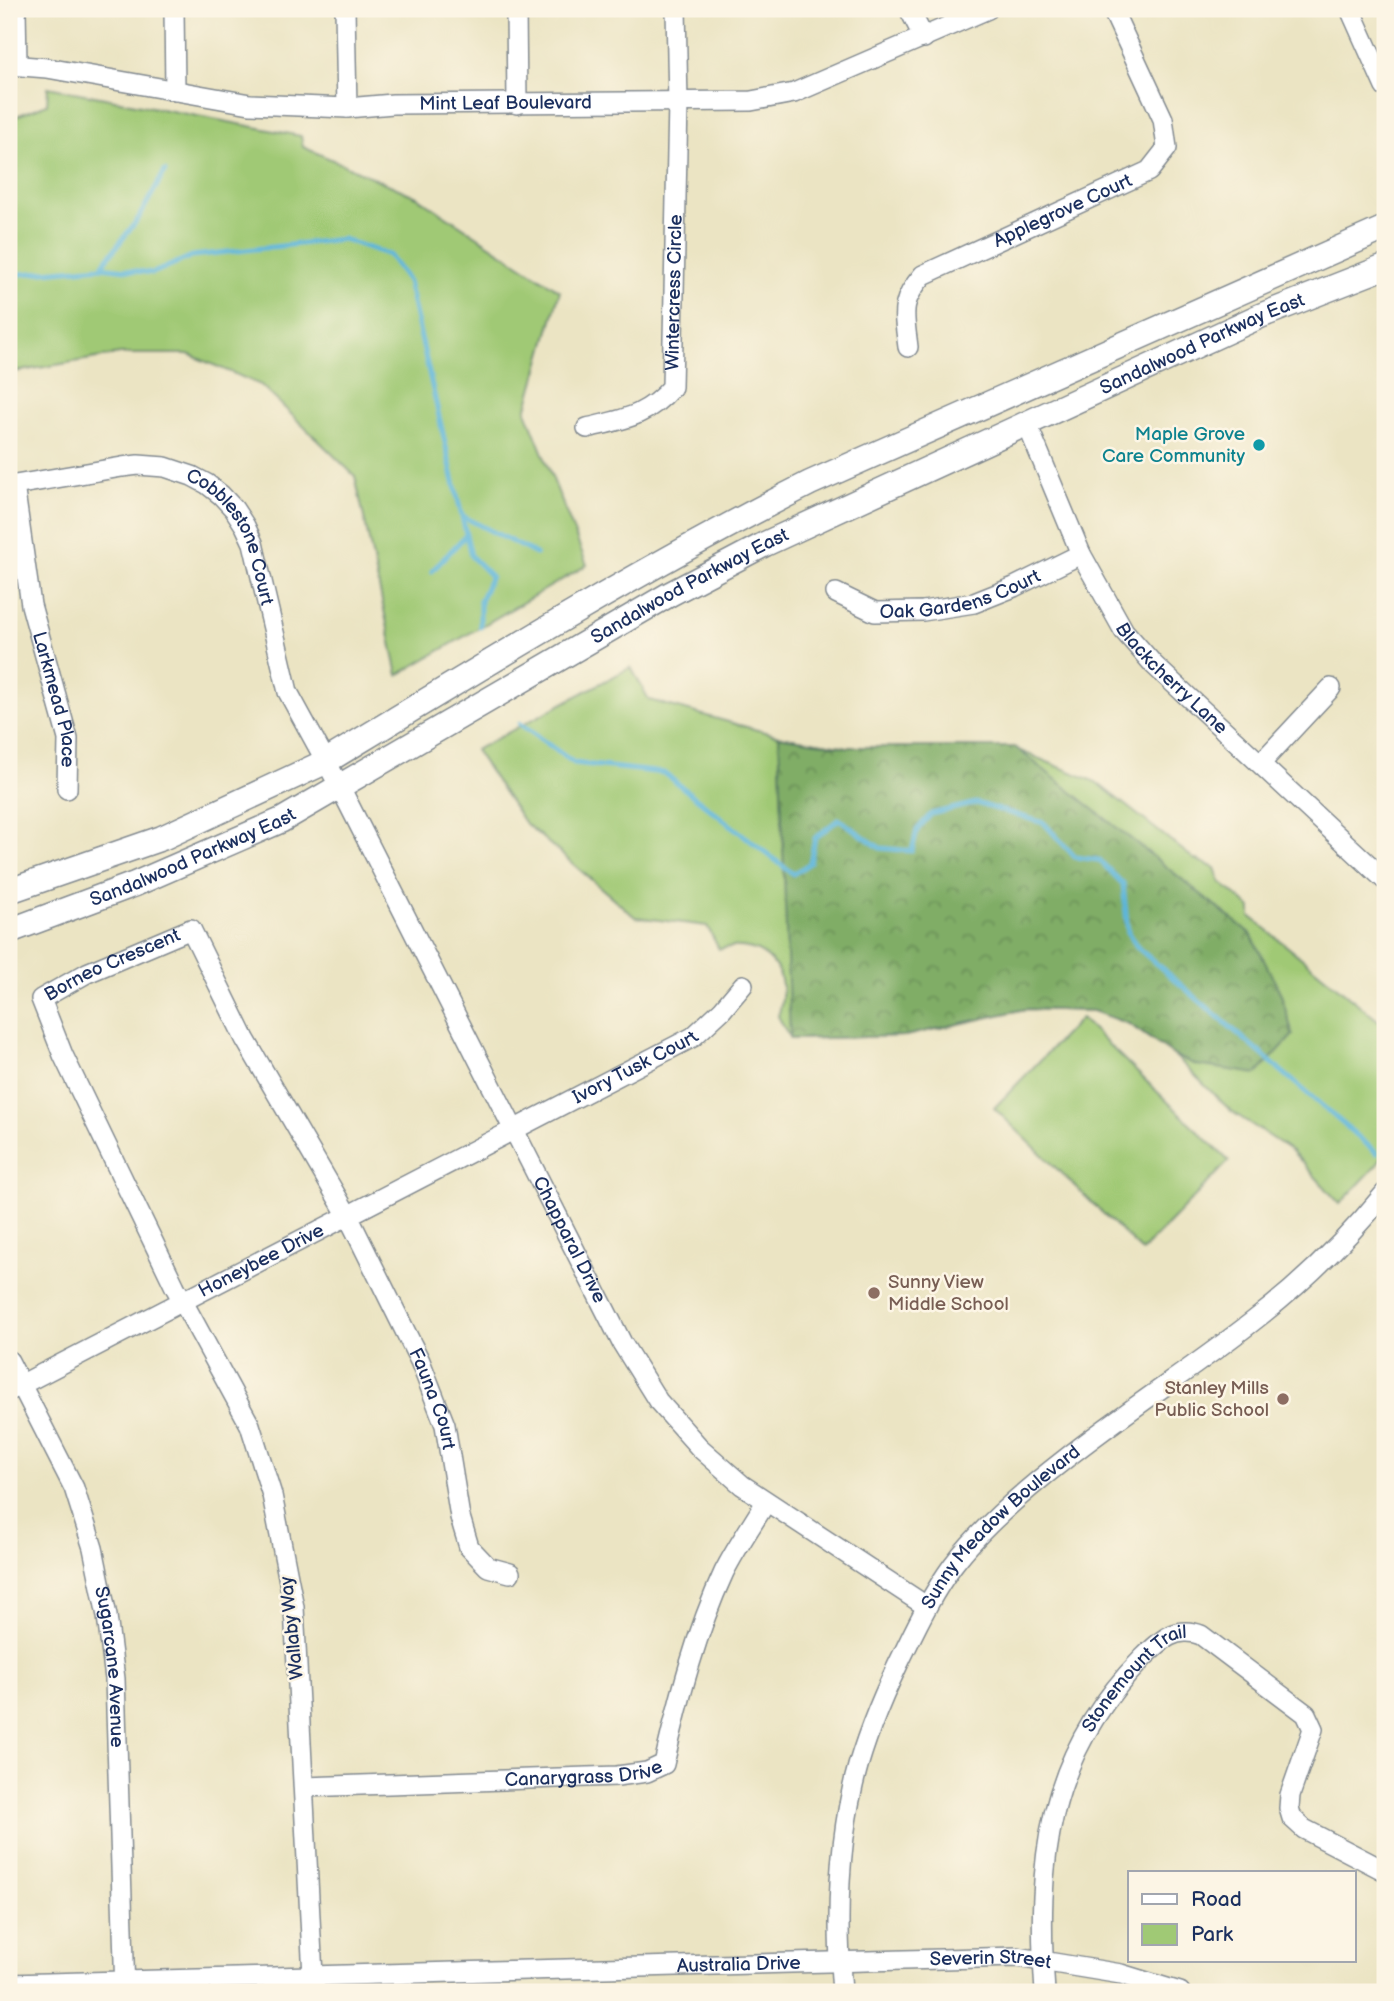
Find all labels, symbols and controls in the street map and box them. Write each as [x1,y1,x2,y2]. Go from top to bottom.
street label: Mint Leaf Boulevard [419,91,592,115]
street label: Applegrove Court [990,169,1136,253]
street label: Wintercress Circle [661,214,687,371]
street label: Sandalwood Parkway East [1096,288,1308,400]
place label: Maple Grove Care Community [1102,423,1245,468]
marker: Maple Grove Care Community [1251,437,1267,453]
street label: Cobblestone Court [182,464,279,608]
street label: Sandalwood Parkway East [587,523,792,649]
street label: Oak Gardens Court [879,564,1044,623]
street label: Blackcherry Lane [1110,619,1232,739]
street label: Larkmead Place [27,629,80,768]
street label: Sandalwood Parkway East [87,803,300,911]
street label: Borneo Crescent [40,923,184,1006]
street label: Ivory Tusk Court [569,1026,704,1109]
street label: Chapparal Drive [528,1172,611,1307]
street label: Honeybee Drive [195,1218,328,1302]
place label: Sunny View Middle School [888,1271,1009,1316]
marker: Sunny View Middle School [866,1285,882,1301]
street label: Fauna Court [404,1344,460,1451]
place label: Stanley Mills Public School [1154,1377,1269,1422]
marker: Stanley Mills Public School [1275,1391,1291,1407]
street label: Sunny Meadow Boulevard [916,1440,1085,1613]
street label: Wallaby Way [275,1575,309,1681]
street label: Sugarcane Avenue [90,1584,129,1748]
street label: Stonemount Trail [1077,1620,1187,1736]
street label: Canarygrass Drive [504,1755,666,1791]
legend [1128,1871,1356,1962]
text: Road [1191,1887,1242,1912]
text: Park [1191,1922,1234,1947]
street label: Severin Street [929,1946,1053,1974]
street label: Australia Drive [677,1951,801,1978]

